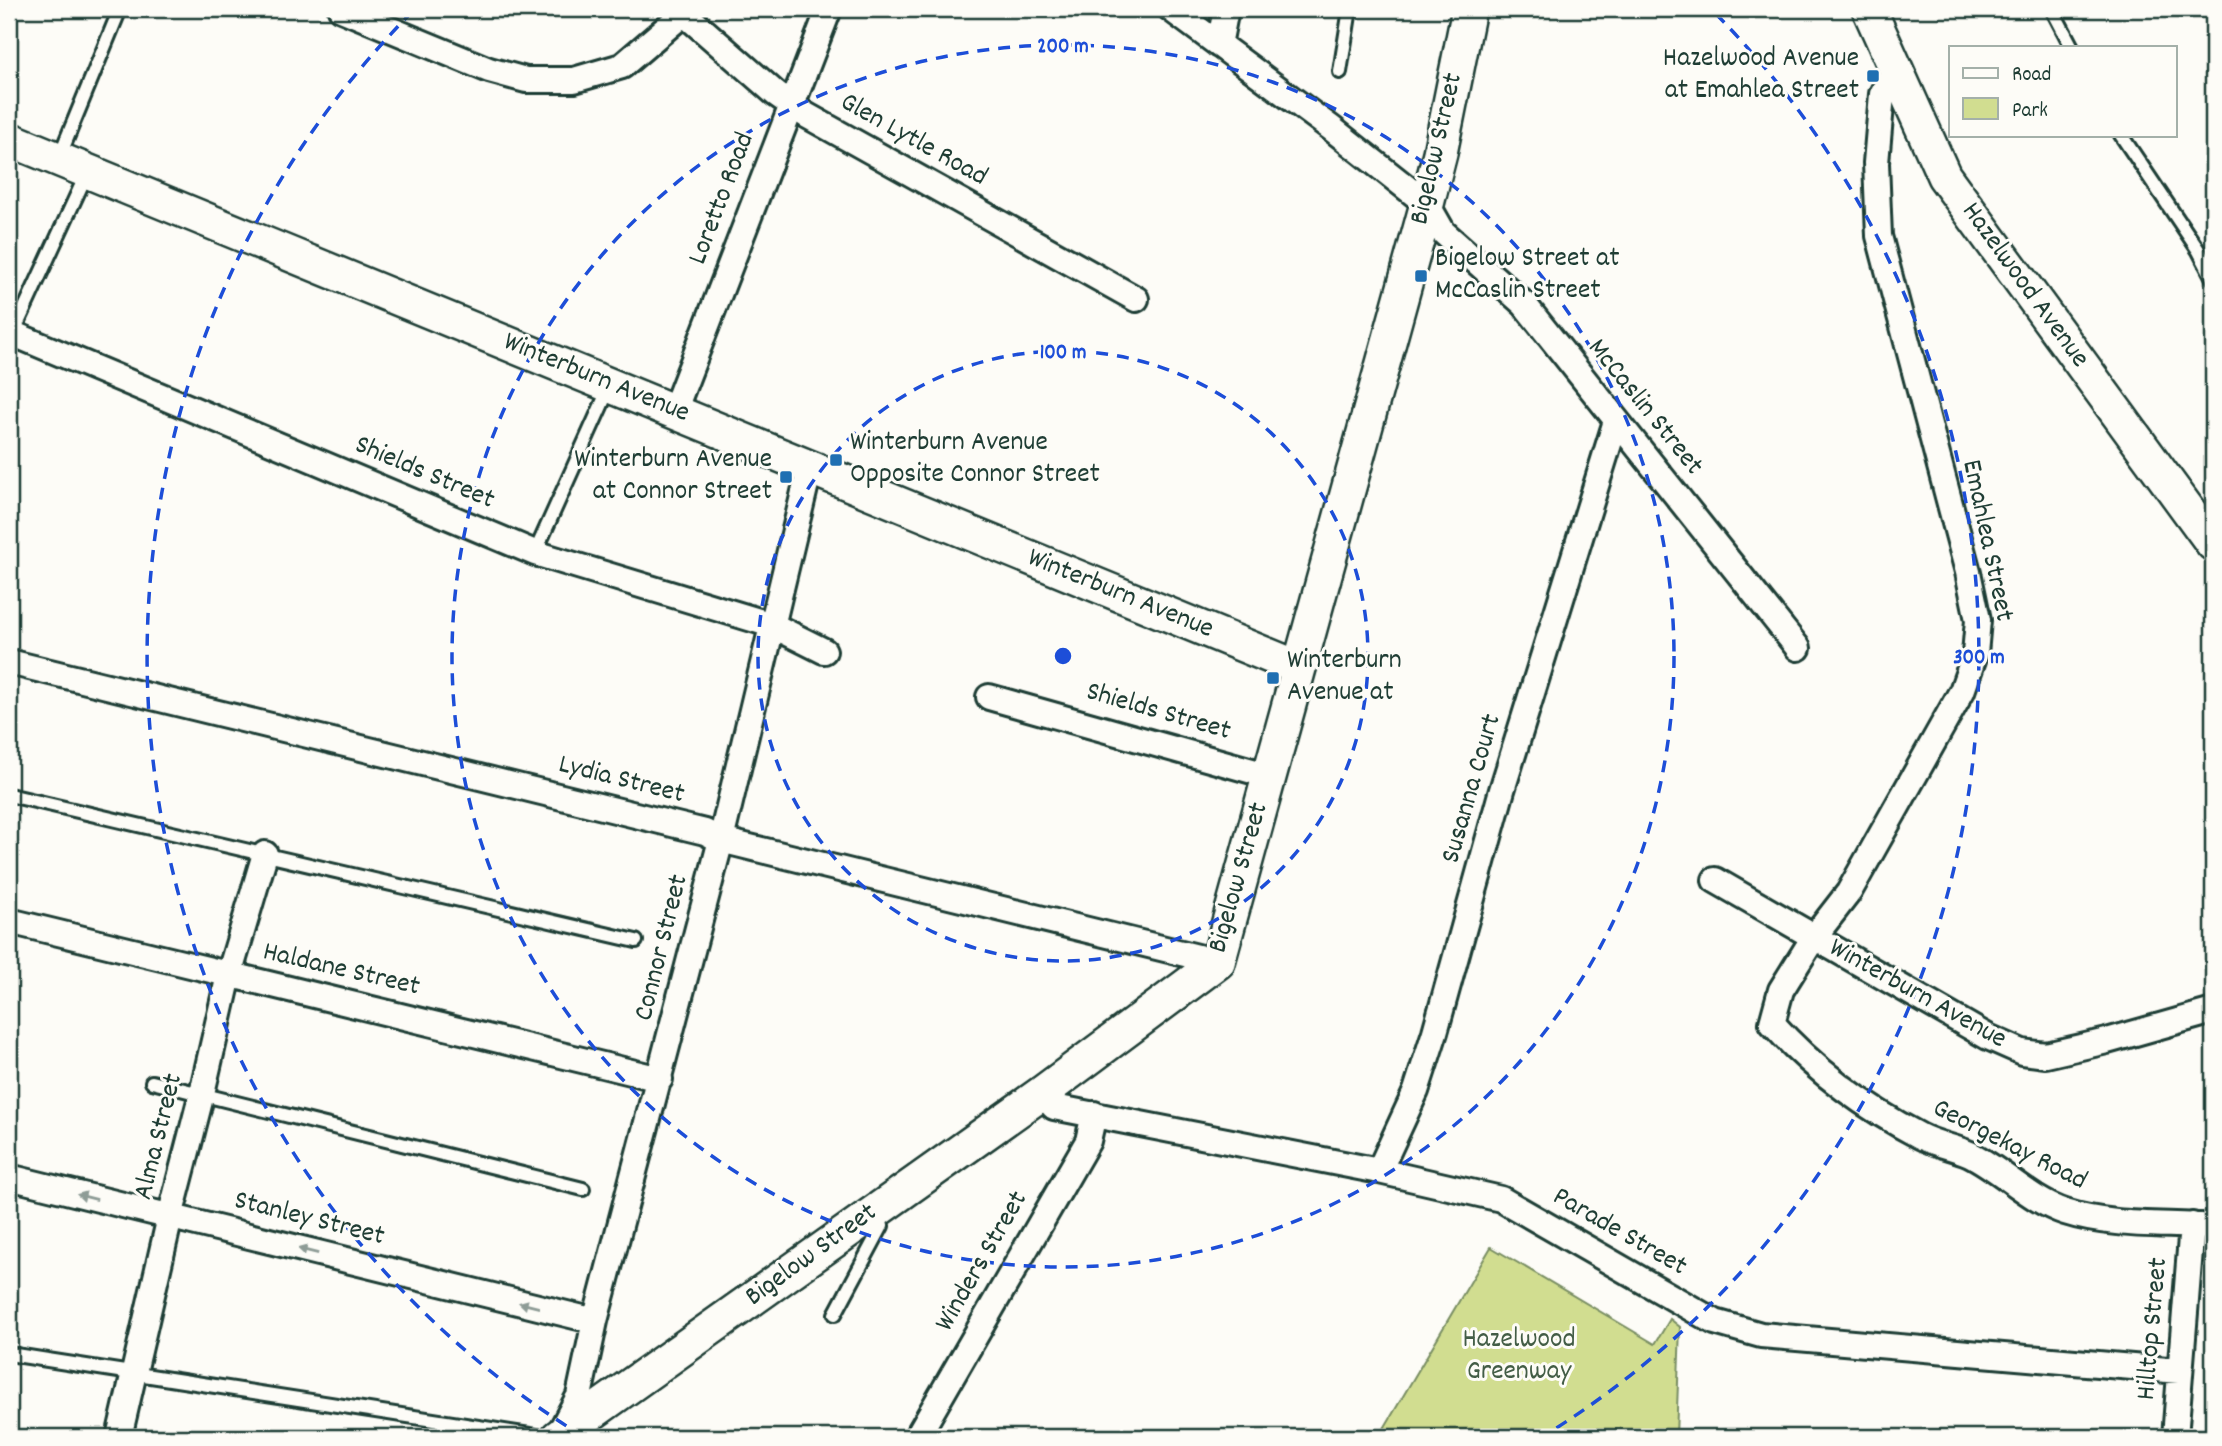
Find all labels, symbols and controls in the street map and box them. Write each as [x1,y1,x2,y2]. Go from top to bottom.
text: 200 m [1037,33,1089,63]
place label: Hazelwood Avenue at Emahlea Street [1663,40,1859,112]
legend [1949,46,2176,136]
text: Road [2012,61,2051,91]
marker: Hazelwood Avenue at Emahlea Street [1865,68,1881,84]
street label: Bigelow Street [1401,69,1475,229]
street label: Glen Lytle Road [832,84,994,198]
text: Park [2012,97,2048,127]
street label: Loretto Road [680,127,766,271]
street label: Hazelwood Avenue [1950,195,2098,377]
place label: Bigelow Street at McCaslin Street [1435,240,1619,312]
marker: Bigelow Street at McCaslin Street [1413,268,1429,284]
street label: Winterburn Avenue [497,323,695,435]
street label: McCaslin Street [1576,331,1712,485]
text: 100 m [1040,339,1086,369]
place label: Winterburn Avenue Opposite Connor Street [850,424,1100,496]
street label: Shields Street [348,427,500,521]
place label: Winterburn Avenue at Connor Street [574,441,772,513]
marker: Winterburn Avenue Opposite Connor Street [828,452,844,468]
street label: Emahlea Street [1949,456,2023,626]
marker: Winterburn Avenue at Connor Street [778,469,794,485]
street label: Winterburn Avenue [1021,539,1219,651]
place label: Winterburn Avenue at [1287,642,1402,714]
centre of rings [1051,644,1075,668]
text: 300 m [1953,644,2005,674]
marker: Winterburn Avenue at [1265,670,1281,686]
street label: Shields Street [1081,673,1235,753]
street label: Susanna Court [1433,710,1513,868]
street label: Lydia Street [554,746,688,816]
street label: Bigelow Street [1199,798,1281,958]
street label: Connor Street [626,871,700,1025]
street label: Winterburn Avenue [1821,930,2013,1060]
street label: Haldane Street [258,934,424,1008]
street label: Alma Street [125,1070,195,1204]
street label: Georgekay Road [1925,1090,2093,1202]
street label: Parade Street [1544,1178,1694,1288]
street label: Stanley Street [230,1182,388,1258]
street label: Winders Street [927,1184,1039,1340]
one-way arrow [75,1191,97,1202]
street label: Bigelow Street [738,1194,886,1318]
one-way arrow [297,1245,319,1256]
street label: Hilltop Street [2128,1256,2180,1402]
one-way arrow [518,1299,540,1310]
park label: Hazelwood Greenway [1462,1321,1576,1393]

